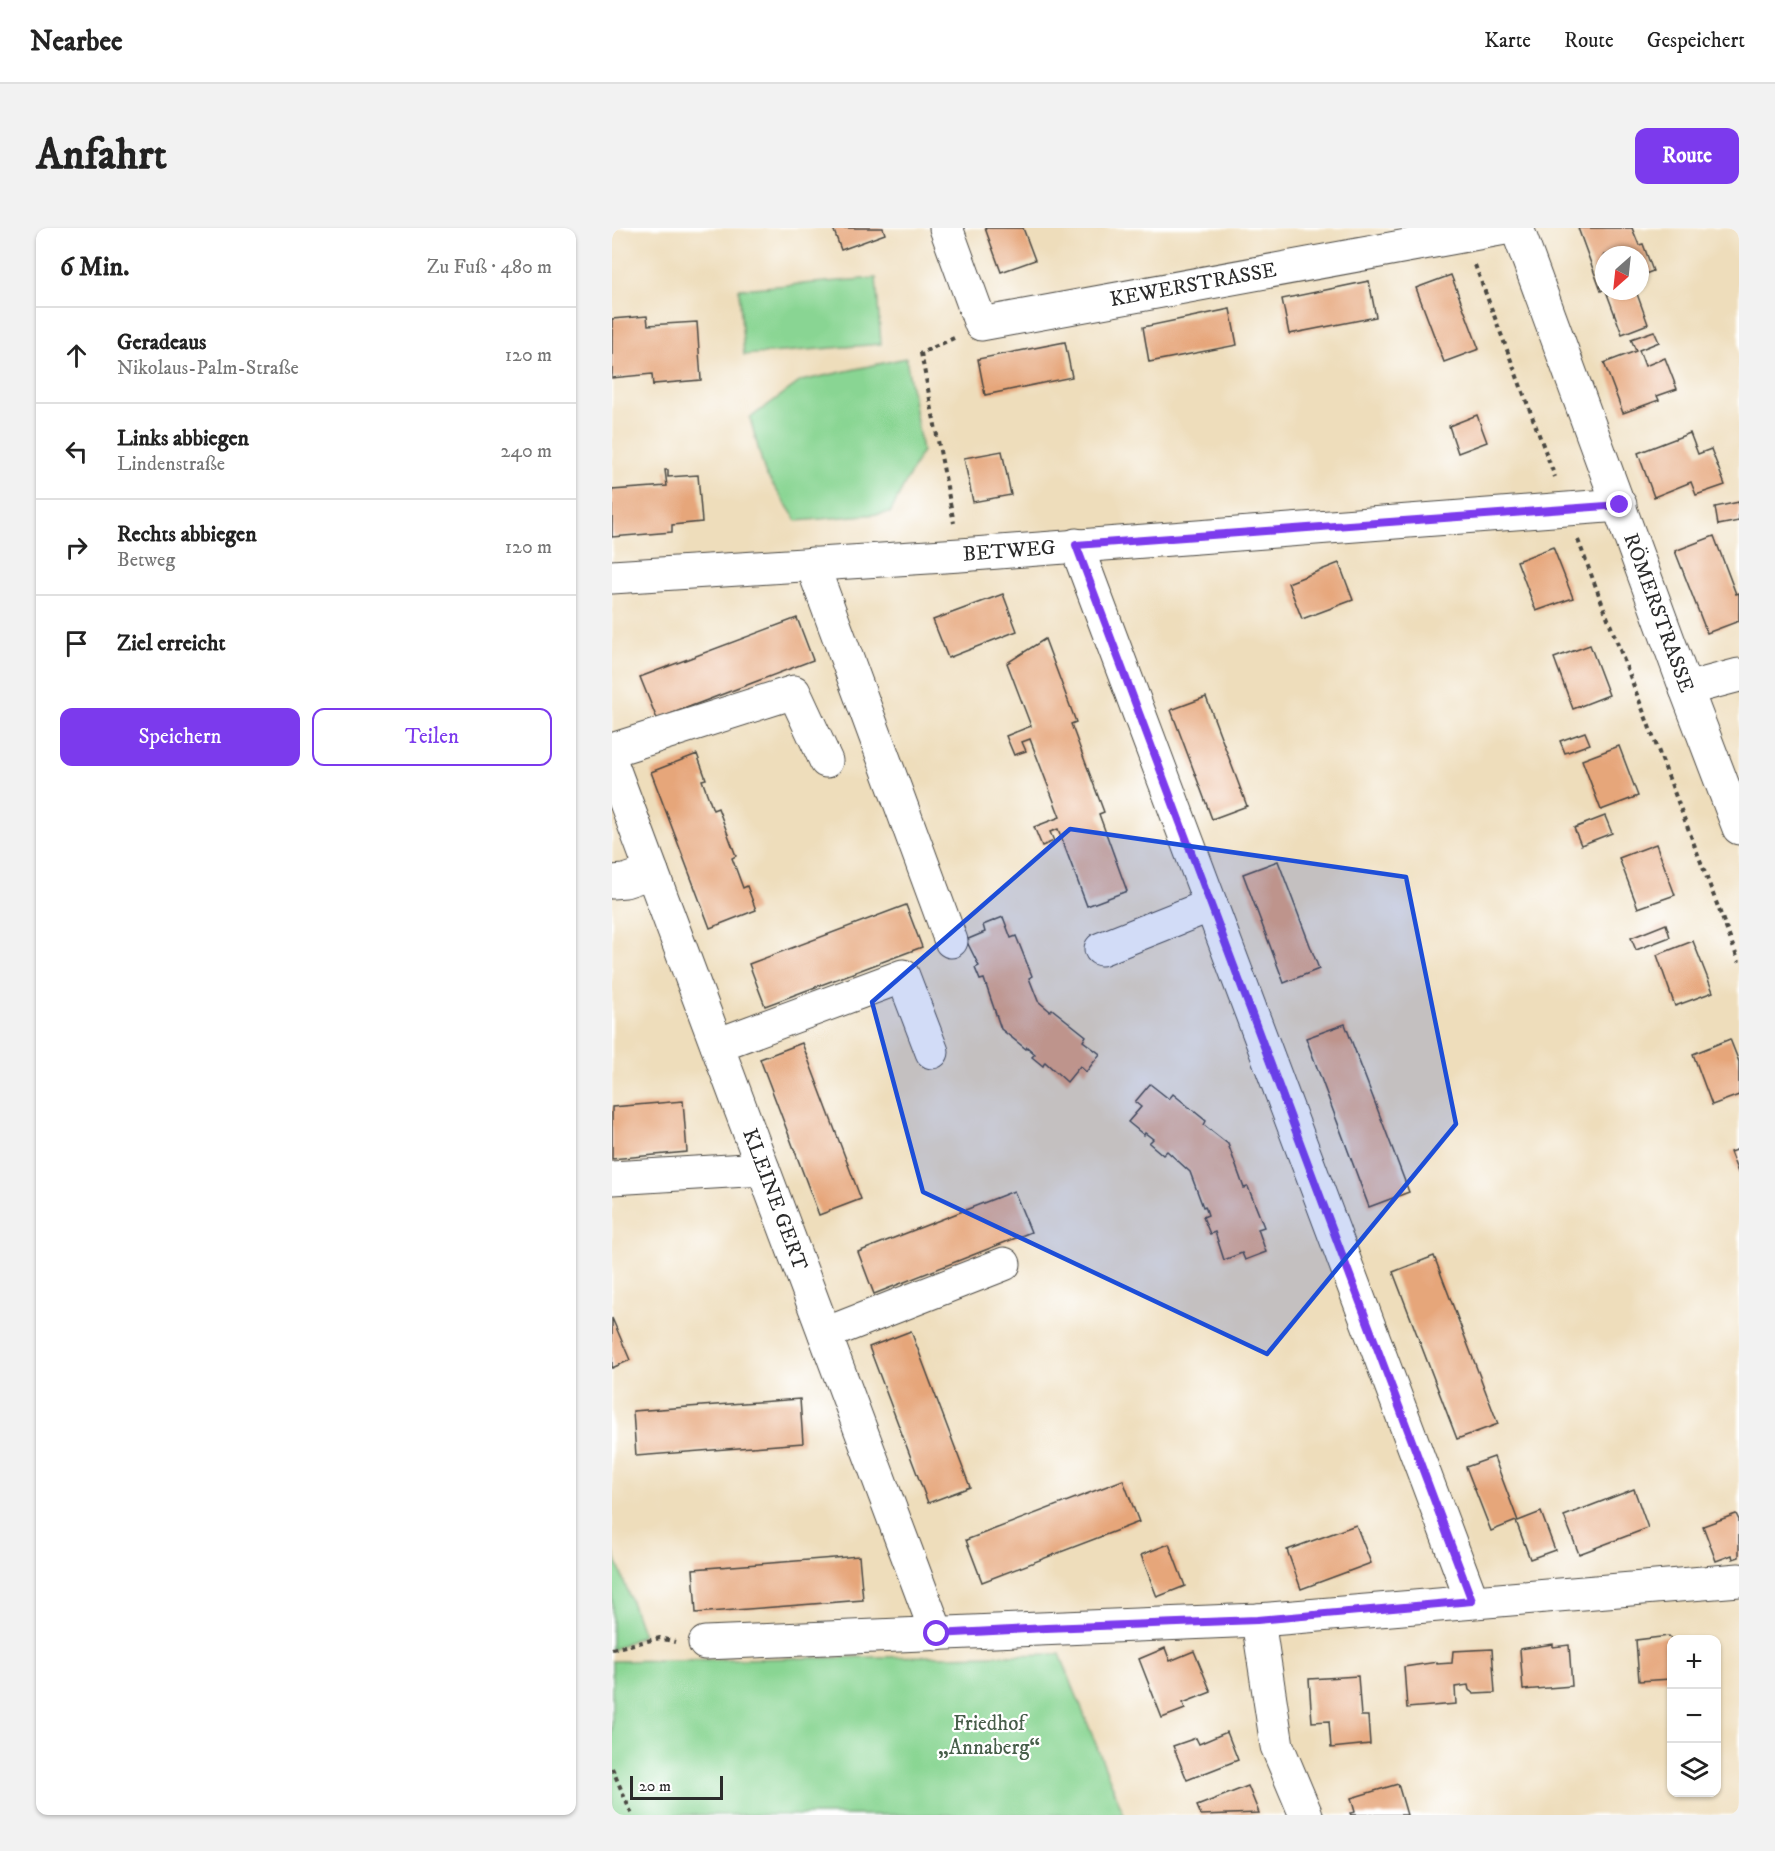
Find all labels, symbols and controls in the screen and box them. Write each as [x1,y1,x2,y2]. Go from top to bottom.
text: Nearbee [30,24,123,59]
text: Karte [1484,28,1531,54]
text: Route [1564,28,1614,54]
text: Gespeichert [1647,28,1745,54]
button: Route [1635,128,1739,184]
text: Anfahrt [36,130,167,182]
north arrow [1595,246,1649,300]
text: 6 Min. [60,251,129,284]
text: Zu Fuß · 480 m [427,255,552,280]
street label: KEWERSTRASSE [1108,257,1279,313]
text: Geradeaus [117,329,206,356]
icon: ahead [60,339,93,372]
text: 120 m [505,343,552,368]
text: Nikolaus-Palm-Straße [117,356,299,381]
text: Links abbiegen [117,425,249,452]
icon: left [60,435,93,468]
text: 240 m [501,439,552,464]
text: Lindenstraße [117,452,225,477]
route end [1606,491,1632,517]
text: Rechts abbiegen [117,521,257,548]
street label: RÖMERSTRASSE [1617,530,1699,696]
icon: right [60,531,93,564]
text: 120 m [505,535,552,560]
street label: BETWEG [962,535,1057,568]
text: Betweg [117,548,175,573]
icon: arrive [60,627,93,660]
text: Ziel erreicht [117,630,225,657]
button: Speichern [60,708,300,766]
button: Teilen [312,708,552,766]
street label: KLEINE GERT [736,1125,813,1274]
route start [923,1620,949,1646]
map controls [1667,1635,1721,1797]
button: + [1667,1635,1721,1689]
button: − [1667,1689,1721,1743]
park label: Friedhof „Annaberg“ [938,1711,1040,1761]
button: layers [1667,1743,1721,1797]
scale bar [630,1773,723,1800]
text: 20 m [639,1776,671,1796]

